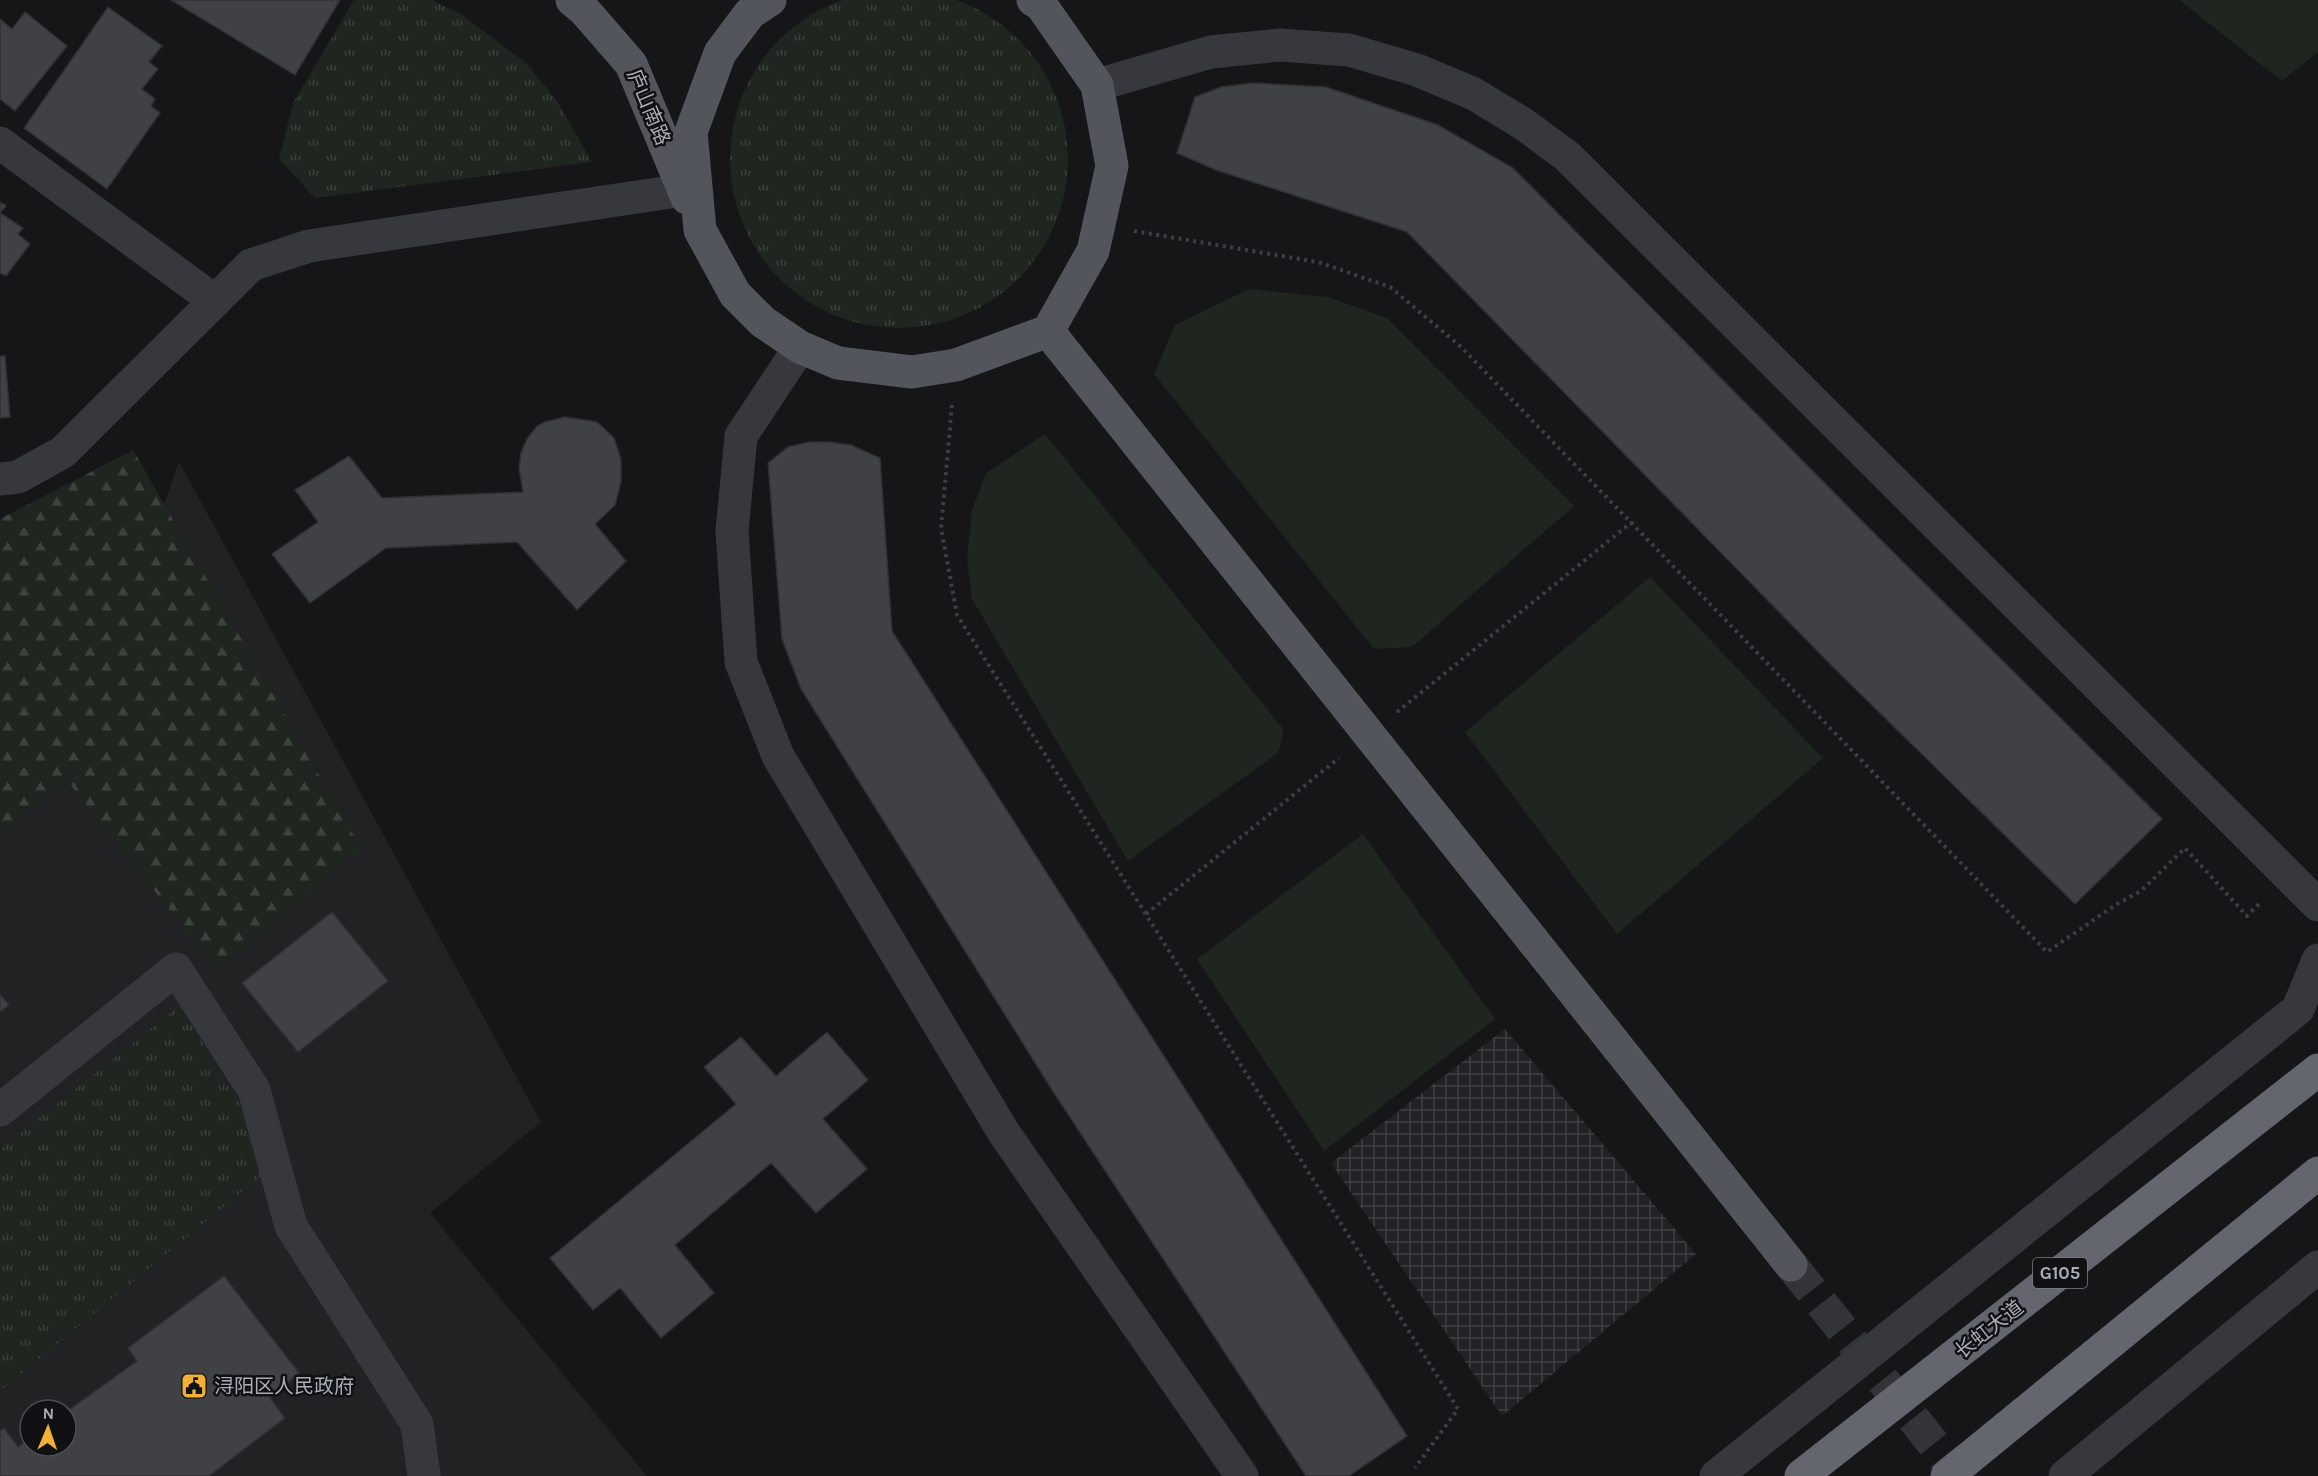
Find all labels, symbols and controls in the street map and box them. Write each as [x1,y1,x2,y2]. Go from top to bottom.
street label: 庐山南路 [622,66,675,149]
road number: G105 [2033,1258,2087,1288]
street label: 长虹大道 [1951,1296,2028,1363]
public building icon: 浔阳区人民政府 [179,1371,209,1401]
place label: 浔阳区人民政府 [214,1375,354,1398]
north arrow [18,1398,78,1458]
text: N [42,1404,55,1423]

